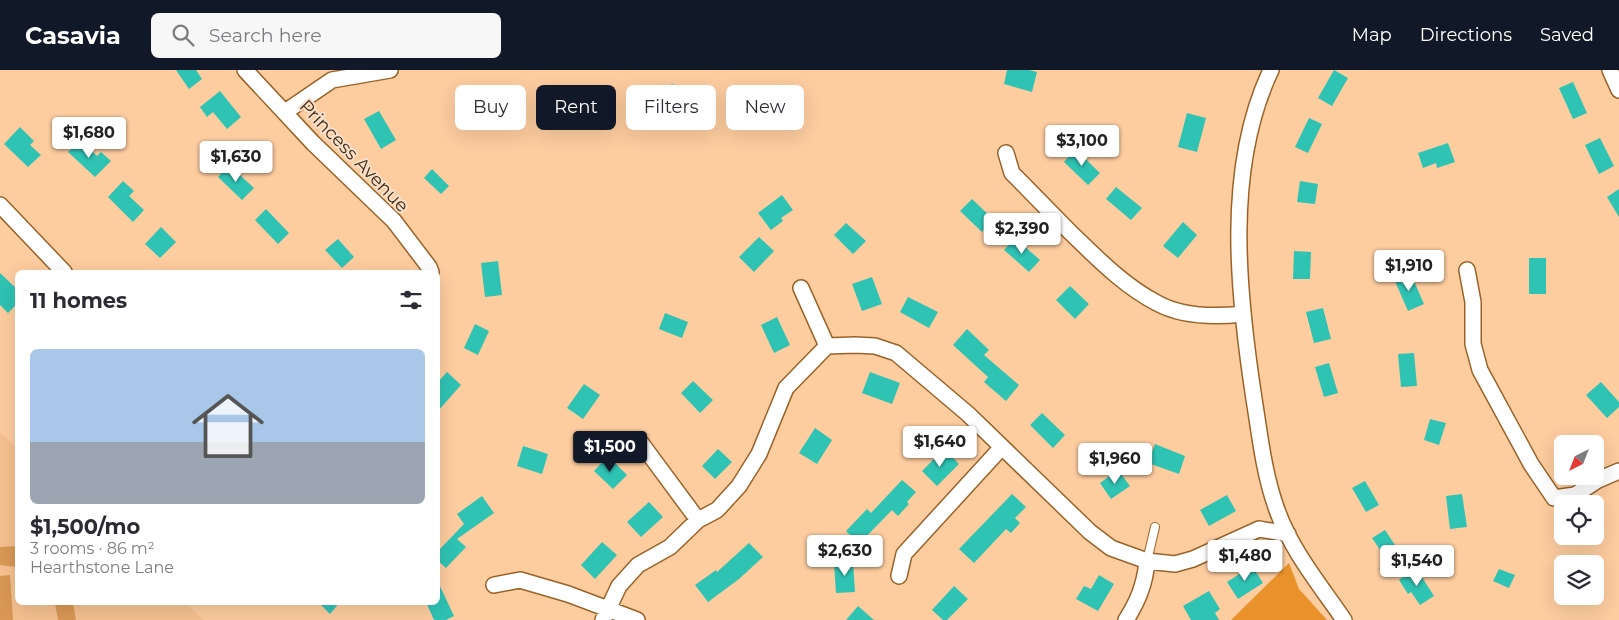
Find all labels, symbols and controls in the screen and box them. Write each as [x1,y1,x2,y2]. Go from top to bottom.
search box [151,13,501,58]
text: Casavia [25,21,121,50]
icon: search [169,21,197,49]
text: Search here [209,24,322,47]
text: Map [1352,24,1392,46]
text: Directions [1420,24,1512,46]
text: Saved [1540,24,1594,46]
chip: Buy [455,85,526,130]
chip: Rent [536,85,616,130]
chip: Filters [626,85,716,130]
chip: New [726,85,804,130]
street label: Princess Avenue [295,95,413,217]
pin: $1,680 [48,116,130,159]
text: $1,680 [63,123,115,142]
pin: $3,100 [1041,124,1123,167]
text: $3,100 [1056,131,1108,150]
pin: $1,630 [195,140,277,183]
text: $1,630 [211,147,261,166]
pin: $2,390 [981,212,1063,255]
text: $2,390 [995,219,1049,238]
pin: $1,910 [1368,250,1450,292]
text: $1,910 [1385,256,1433,275]
icon: filters [397,286,425,314]
text: 11 homes [30,288,127,313]
icon: home [183,381,273,471]
pin: $1,640 [899,426,981,468]
pin: $1,500 [569,430,651,473]
text: $1,640 [914,432,966,451]
north arrow [1554,435,1604,485]
map controls [1554,435,1604,605]
text: $1,500 [584,437,636,456]
pin: $1,960 [1074,442,1156,485]
text: $1,960 [1089,449,1141,468]
button: locate [1554,495,1604,545]
text: $1,500/mo [30,514,140,539]
pin: $2,630 [804,534,886,577]
text: 3 rooms · 86 m² [30,539,155,558]
pin: $1,480 [1204,540,1286,582]
text: $2,630 [818,541,872,560]
pin: $1,540 [1376,544,1458,587]
text: $1,480 [1218,546,1272,565]
text: $1,540 [1391,551,1443,570]
button: layers [1554,555,1604,605]
text: Hearthstone Lane [30,558,174,577]

